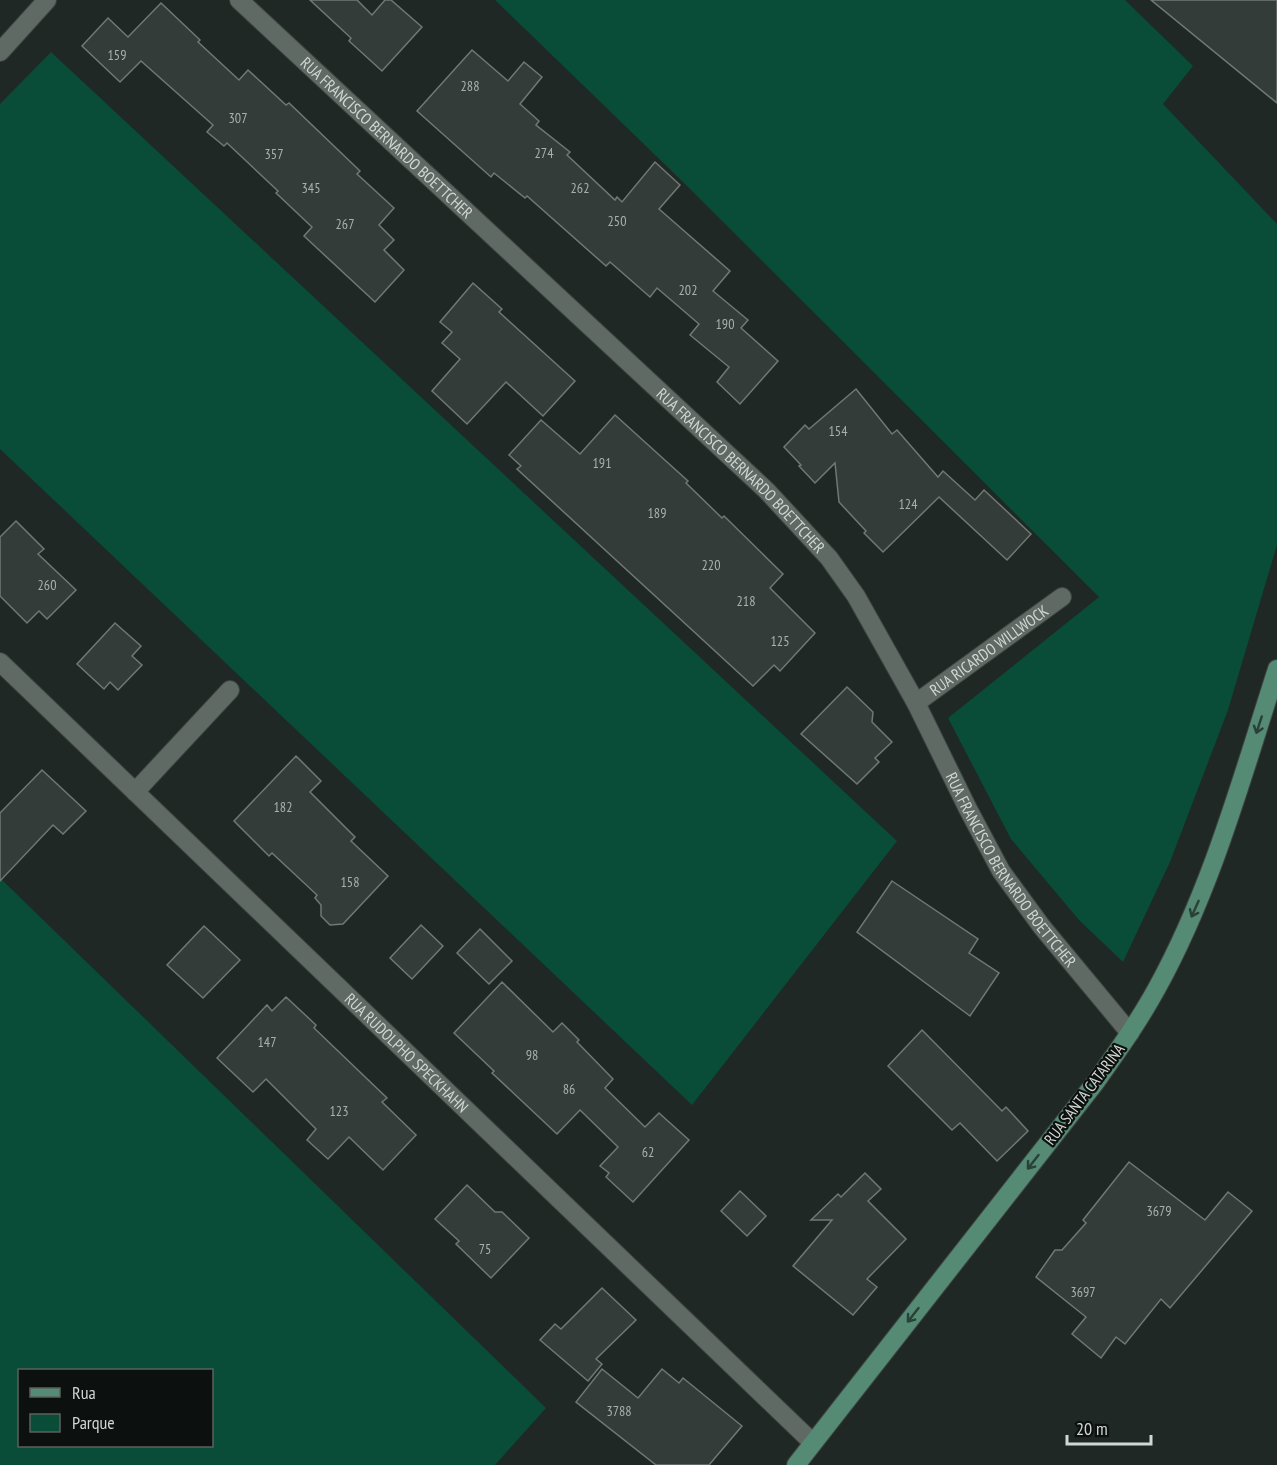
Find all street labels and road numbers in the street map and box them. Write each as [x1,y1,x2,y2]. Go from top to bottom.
street label: RUA FRANCISCO BERNARDO BOETTCHER [297,53,477,223]
street label: RUA FRANCISCO BERNARDO BOETTCHER [653,384,830,557]
street label: RUA RICARDO WILLWOCK [926,600,1052,700]
street label: RUA FRANCISCO BERNARDO BOETTCHER [942,769,1081,971]
street label: RUA RUDOLPHO SPECKHAHN [341,989,473,1117]
street label: RUA SANTA CATARINA [1040,1039,1129,1148]

